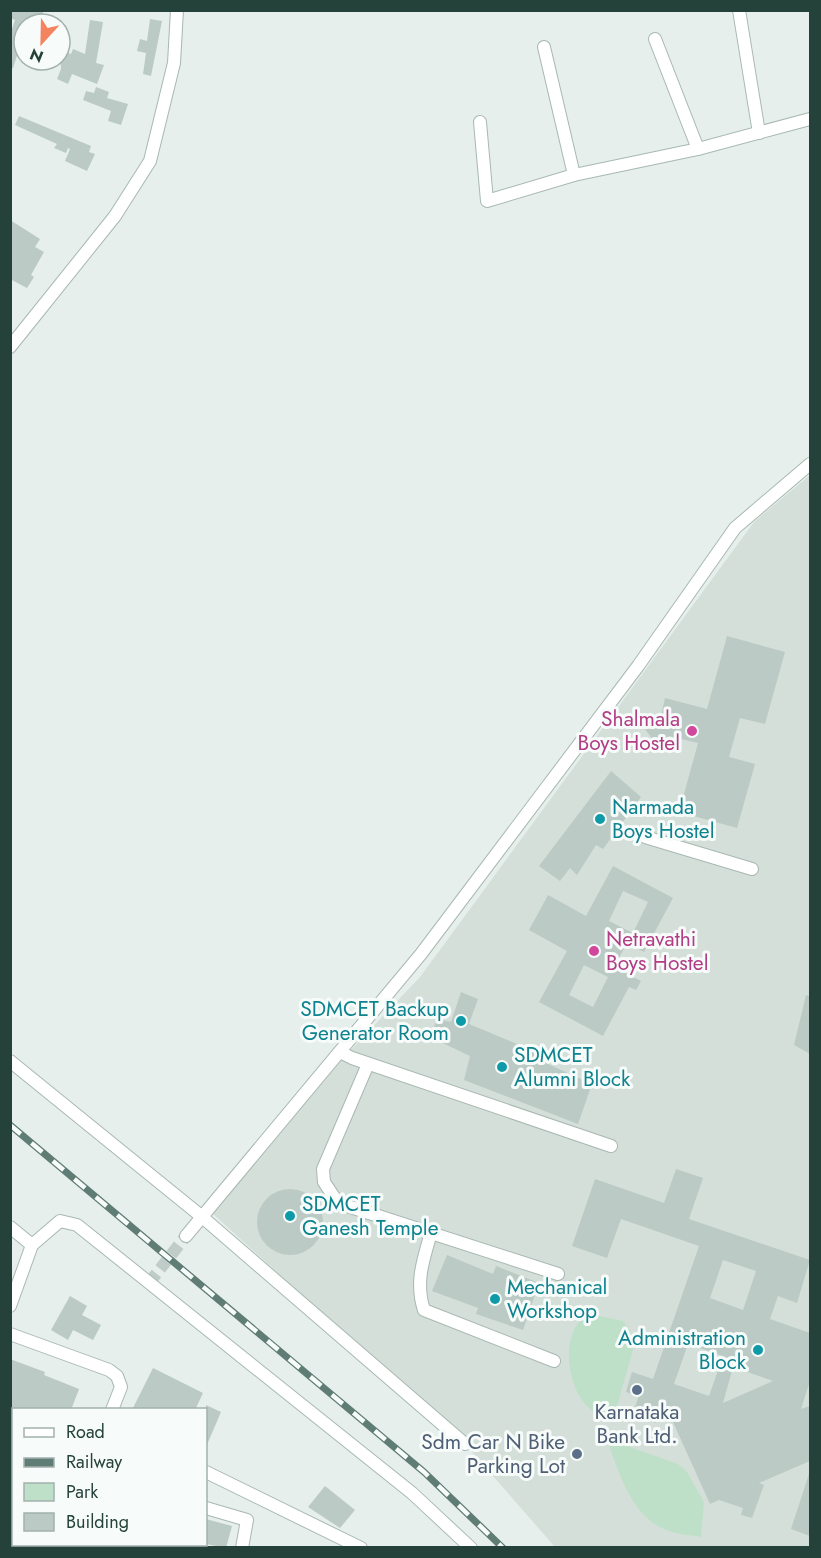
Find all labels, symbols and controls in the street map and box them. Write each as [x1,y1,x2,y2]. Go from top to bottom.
north arrow [12,12,72,72]
text: N [26,42,47,68]
place label: Shalmala Boys Hostel [577,704,680,758]
marker: Shalmala Boys Hostel [685,724,699,738]
place label: Narmada Boys Hostel [612,792,715,846]
marker: Narmada Boys Hostel [593,812,607,826]
place label: Netravathi Boys Hostel [606,924,709,978]
marker: Netravathi Boys Hostel [587,944,601,958]
place label: SDMCET Backup Generator Room [300,994,449,1048]
marker: SDMCET Backup Generator Room [454,1014,468,1028]
place label: SDMCET Alumni Block [514,1040,631,1094]
marker: SDMCET Alumni Block [495,1060,509,1074]
place label: SDMCET Ganesh Temple [302,1189,439,1243]
marker: SDMCET Ganesh Temple [283,1209,297,1223]
place label: Mechanical Workshop [507,1272,607,1326]
marker: Mechanical Workshop [488,1292,502,1306]
place label: Administration Block [618,1323,747,1377]
marker: Administration Block [751,1343,765,1357]
marker: Karnataka Bank Ltd. [630,1383,644,1397]
place label: Karnataka Bank Ltd. [595,1397,679,1451]
legend [12,1408,207,1546]
text: Road [66,1419,105,1445]
place label: Sdm Car N Bike Parking Lot [421,1427,565,1481]
marker: Sdm Car N Bike Parking Lot [570,1447,584,1461]
text: Railway [66,1449,122,1475]
text: Park [66,1479,98,1505]
text: Building [66,1509,129,1535]

